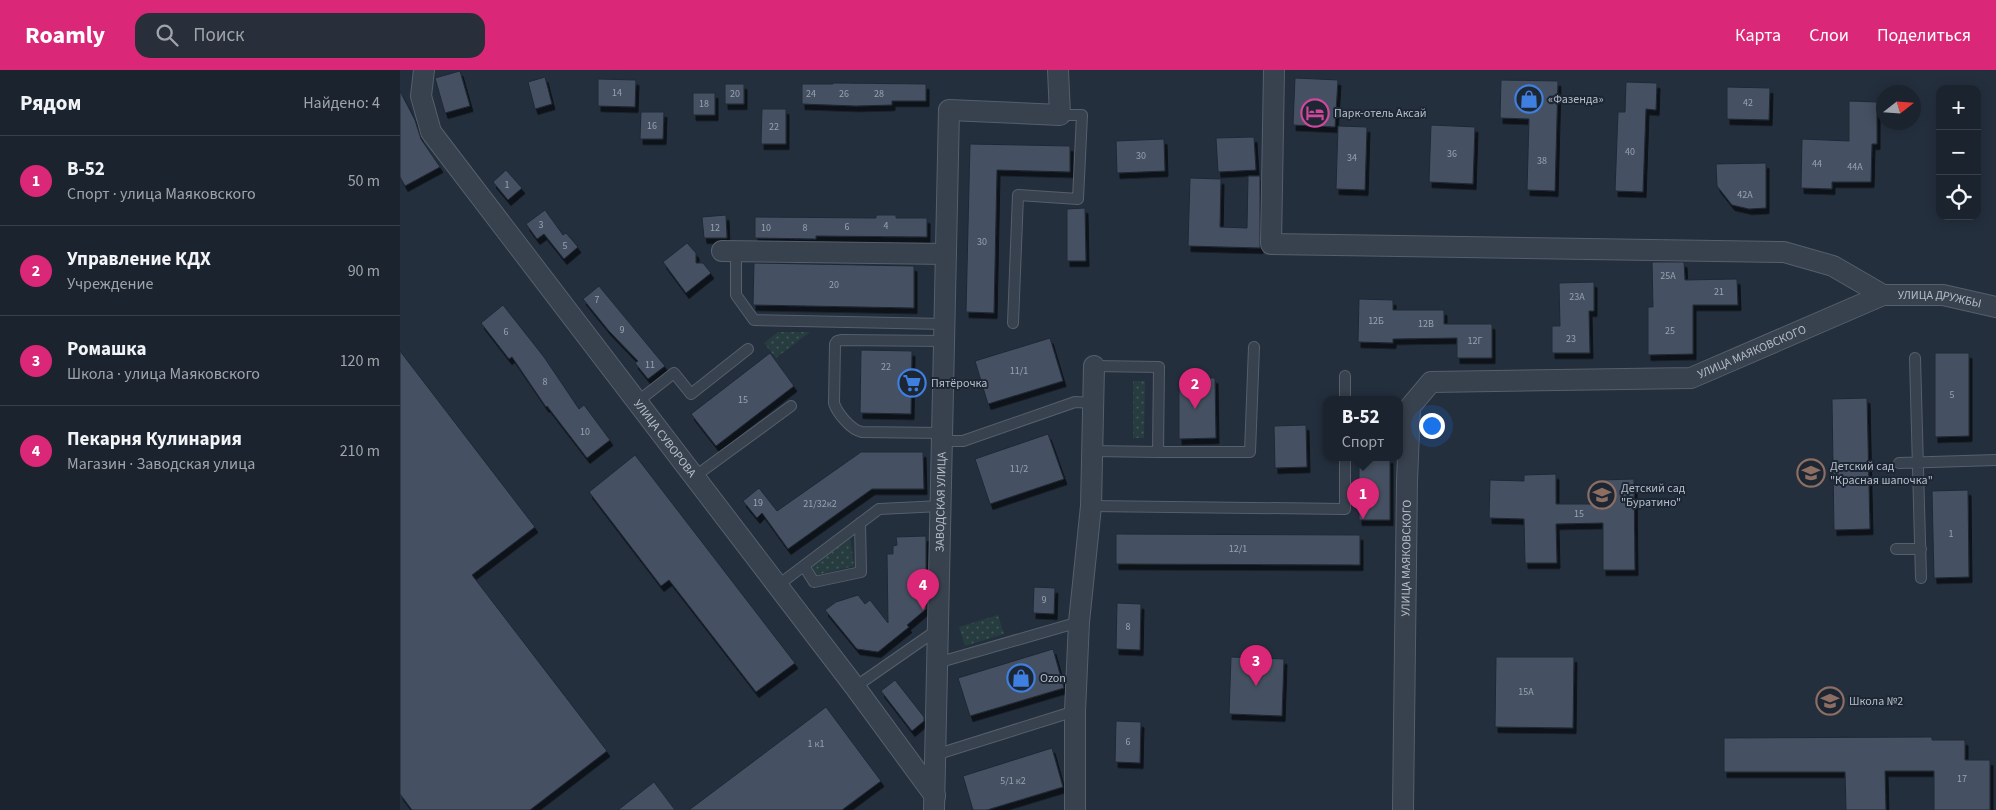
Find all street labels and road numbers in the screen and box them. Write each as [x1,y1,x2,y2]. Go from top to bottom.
street label: УЛИЦА ДРУЖБЫ [1898,287,1983,312]
street label: УЛИЦА МАЯКОВСКОГО [1695,321,1809,383]
street label: УЛИЦА СУВОРОВА [630,396,701,481]
street label: ЗАВОДСКАЯ УЛИЦА [931,451,950,552]
street label: УЛИЦА МАЯКОВСКОГО [1397,499,1415,617]

